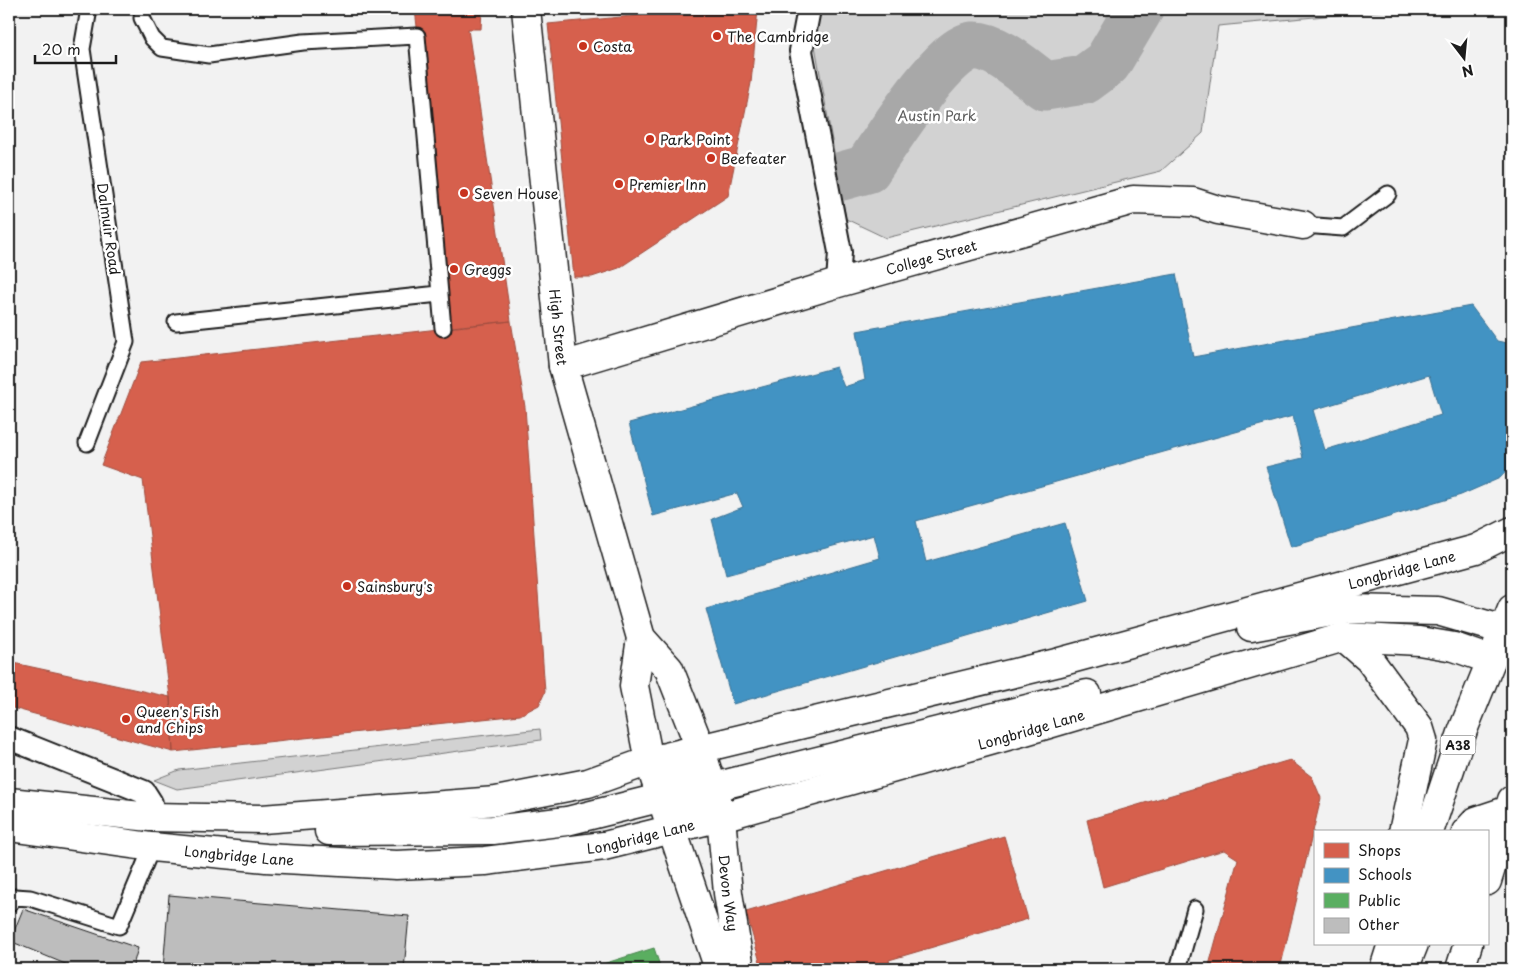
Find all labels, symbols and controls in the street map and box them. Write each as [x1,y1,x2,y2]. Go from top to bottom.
place label: The Cambridge [727,26,829,47]
marker: The Cambridge [711,30,723,42]
scale bar [35,32,116,64]
north arrow [1438,32,1488,82]
place label: Costa [593,36,632,57]
text: 20 m [42,37,81,60]
marker: Costa [577,40,589,52]
text: N [1459,59,1476,83]
park label: Austin Park [898,105,977,126]
place label: Park Point [660,129,731,150]
marker: Park Point [644,133,656,145]
place label: Beefeater [721,148,787,169]
marker: Beefeater [705,152,717,164]
place label: Premier Inn [629,174,706,195]
marker: Premier Inn [613,178,625,190]
street label: Dalmuir Road [92,182,126,276]
place label: Seven House [474,183,559,204]
marker: Seven House [458,187,470,199]
street label: College Street [883,234,979,280]
place label: Greggs [464,259,511,280]
marker: Greggs [448,263,460,275]
street label: High Street [545,288,573,367]
street label: Longbridge Lane [1346,545,1458,594]
place label: Sainsbury's [357,576,433,597]
marker: Sainsbury's [341,580,353,592]
place label: Queen's Fish and Chips [136,701,219,738]
street label: Longbridge Lane [975,703,1087,754]
marker: Queen's Fish and Chips [120,713,132,725]
road number: A38 [1440,736,1476,754]
street label: Longbridge Lane [585,813,697,859]
legend [1314,830,1488,946]
text: Shops [1358,838,1401,861]
street label: Longbridge Lane [183,840,295,870]
street label: Devon Way [714,853,744,933]
text: Schools [1358,862,1412,885]
text: Public [1358,888,1401,911]
text: Other [1358,912,1399,935]

